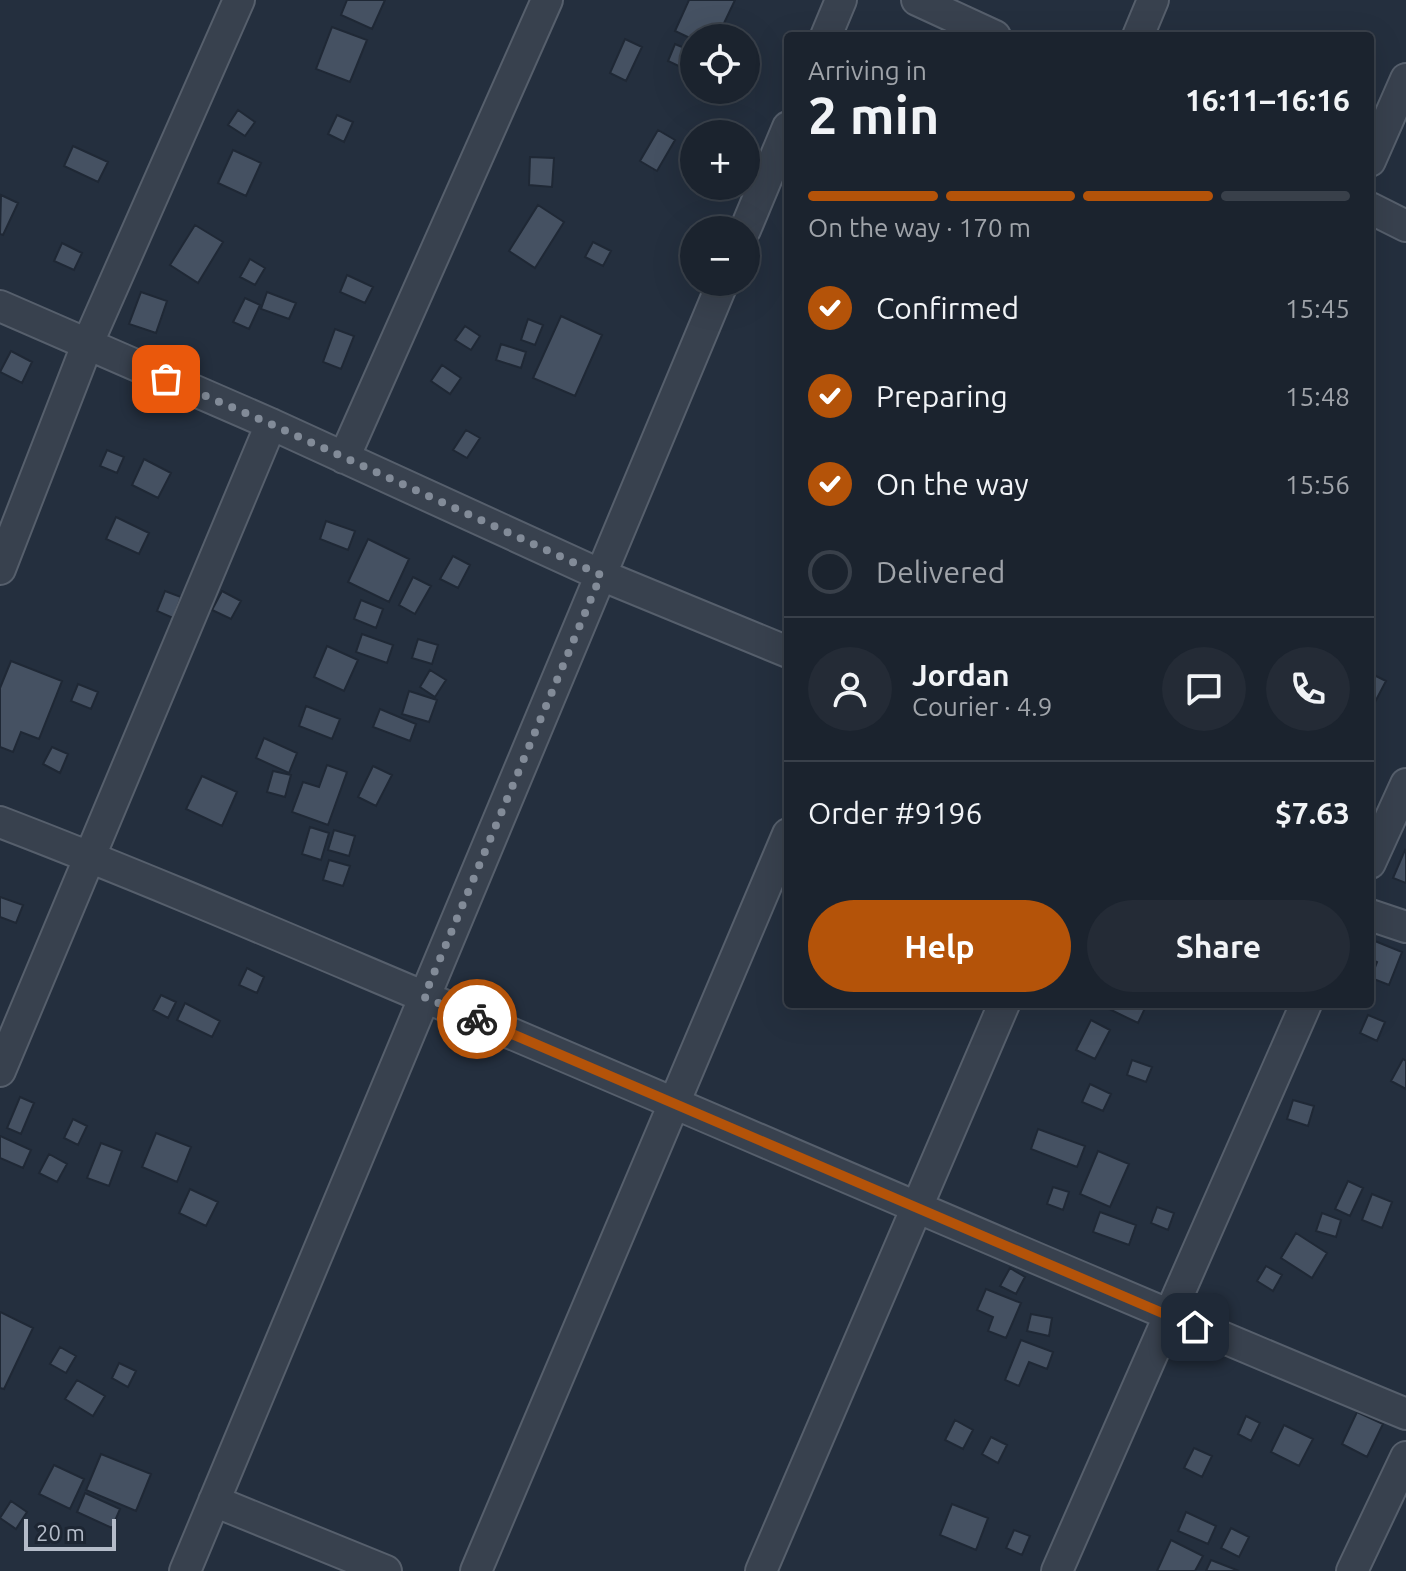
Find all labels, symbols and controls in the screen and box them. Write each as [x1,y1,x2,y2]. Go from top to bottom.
map controls [680,24,760,296]
button: locate [680,24,760,104]
text: Arriving in [808,56,927,85]
text: 16:11–16:16 [1185,83,1350,117]
text: 2 min [808,86,939,144]
button: + [680,120,760,200]
text: On the way · 170 m [808,213,1031,242]
button: − [680,216,760,296]
icon: check [808,286,852,330]
text: Confirmed [876,291,1019,325]
text: 15:45 [1285,294,1350,323]
pin [132,345,200,413]
icon: bag [144,357,188,401]
icon: check [808,374,852,418]
text: Preparing [876,379,1008,413]
text: 15:48 [1285,382,1350,411]
icon: check [808,462,852,506]
text: On the way [876,467,1029,501]
text: 15:56 [1285,470,1350,499]
text: Delivered [876,555,1005,589]
button: person [808,647,892,731]
button: chat [1162,647,1246,731]
button: phone [1266,647,1350,731]
text: Jordan [912,658,1010,692]
text: Courier · 4.9 [912,692,1052,721]
text: Order #9196 [808,796,982,830]
text: $7.63 [1275,796,1350,830]
button: Help [808,900,1071,992]
button: Share [1087,900,1350,992]
courier [437,979,517,1059]
icon: bike [455,997,499,1041]
pin [1161,1293,1229,1361]
icon: home [1173,1305,1217,1349]
scale bar [24,1515,116,1551]
text: 20 m [36,1520,85,1545]

